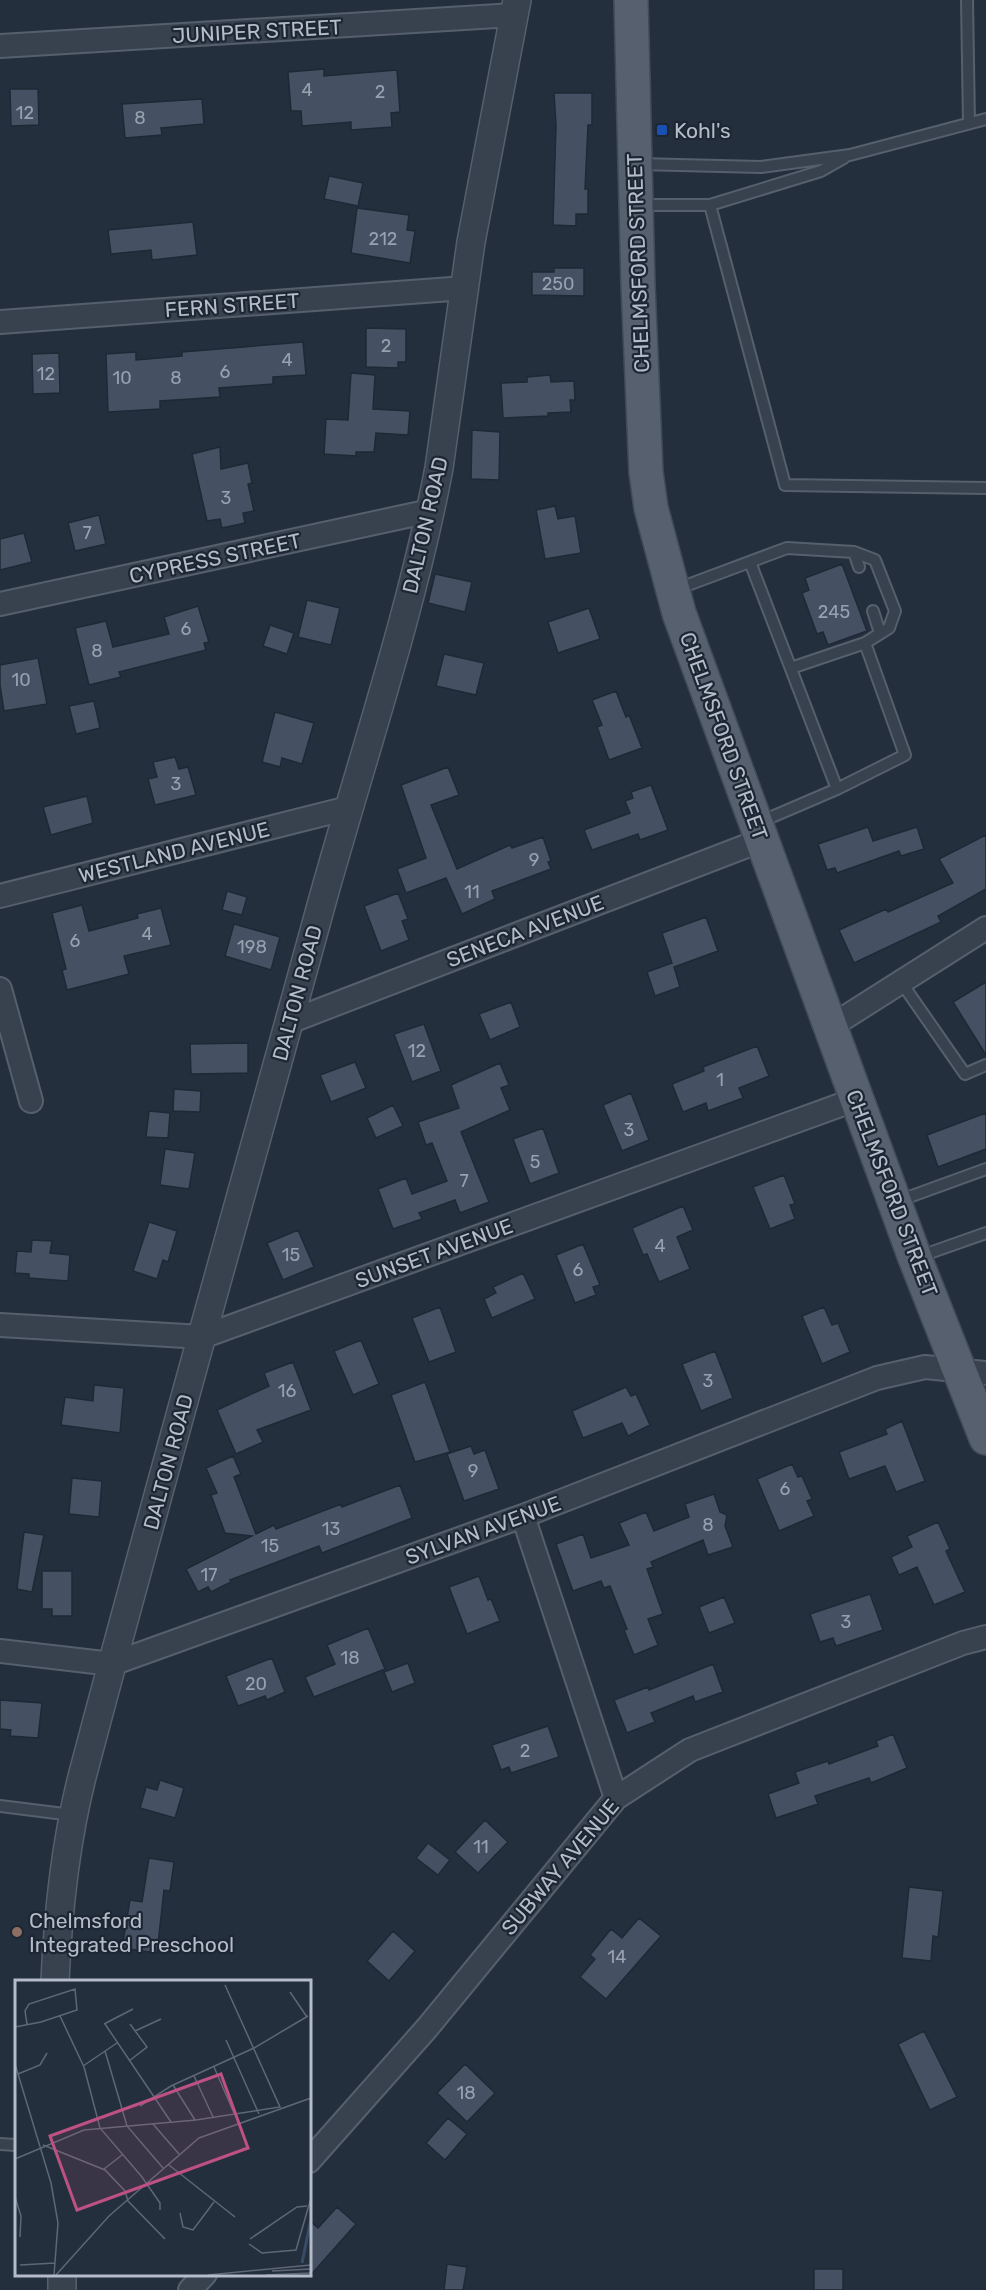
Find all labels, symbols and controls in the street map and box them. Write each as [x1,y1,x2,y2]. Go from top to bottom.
street label: JUNIPER STREET [172,14,342,48]
house number: 4 [301,79,313,101]
house number: 2 [375,81,385,103]
house number: 12 [16,102,34,124]
house number: 8 [134,107,146,129]
place label: Kohl's [674,118,731,143]
marker: Kohl's [655,123,669,137]
street label: CHELMSFORD STREET [622,153,654,373]
house number: 212 [369,228,397,250]
house number: 250 [542,273,574,295]
street label: FERN STREET [164,288,300,322]
house number: 2 [381,335,391,357]
house number: 4 [281,349,293,371]
house number: 6 [220,361,231,383]
house number: 12 [37,363,55,385]
house number: 10 [112,367,132,389]
house number: 8 [170,367,182,389]
street label: DALTON ROAD [397,454,453,596]
house number: 3 [221,487,231,509]
house number: 7 [82,522,92,544]
street label: CYPRESS STREET [127,528,303,588]
house number: 245 [818,601,850,623]
house number: 6 [181,618,192,640]
street label: CHELMSFORD STREET [675,629,773,843]
house number: 8 [91,640,103,662]
house number: 10 [11,669,31,691]
house number: 3 [171,773,181,795]
street label: WESTLAND AVENUE [76,816,272,888]
house number: 9 [529,849,539,871]
house number: 11 [464,881,480,903]
street label: SENECA AVENUE [443,889,607,973]
street label: DALTON ROAD [267,922,327,1064]
house number: 4 [141,923,153,945]
house number: 6 [70,930,81,952]
house number: 198 [237,936,267,958]
house number: 12 [408,1040,426,1062]
house number: 1 [716,1069,724,1091]
street label: CHELMSFORD STREET [841,1086,943,1300]
house number: 3 [624,1119,634,1141]
house number: 5 [530,1151,540,1173]
house number: 7 [459,1170,469,1192]
street label: SUNSET AVENUE [352,1213,516,1293]
house number: 4 [654,1235,666,1257]
house number: 15 [282,1244,300,1266]
house number: 6 [573,1259,584,1281]
house number: 3 [703,1370,713,1392]
house number: 16 [278,1380,296,1402]
street label: DALTON ROAD [138,1391,198,1533]
house number: 9 [468,1460,478,1482]
house number: 6 [780,1478,791,1500]
street label: SYLVAN AVENUE [402,1490,564,1570]
house number: 8 [702,1514,714,1536]
house number: 13 [322,1518,340,1540]
house number: 15 [261,1535,279,1557]
house number: 17 [201,1564,217,1586]
house number: 3 [841,1611,851,1633]
house number: 18 [340,1647,360,1669]
house number: 20 [245,1673,267,1695]
house number: 2 [520,1740,530,1762]
street label: SUBWAY AVENUE [496,1794,624,1940]
house number: 11 [473,1836,489,1858]
place label: Chelmsford Integrated Preschool [29,1908,234,1957]
marker: Chelmsford Integrated Preschool [10,1925,24,1939]
house number: 14 [608,1946,626,1968]
inset map [15,1980,310,2275]
house number: 18 [456,2082,476,2104]

